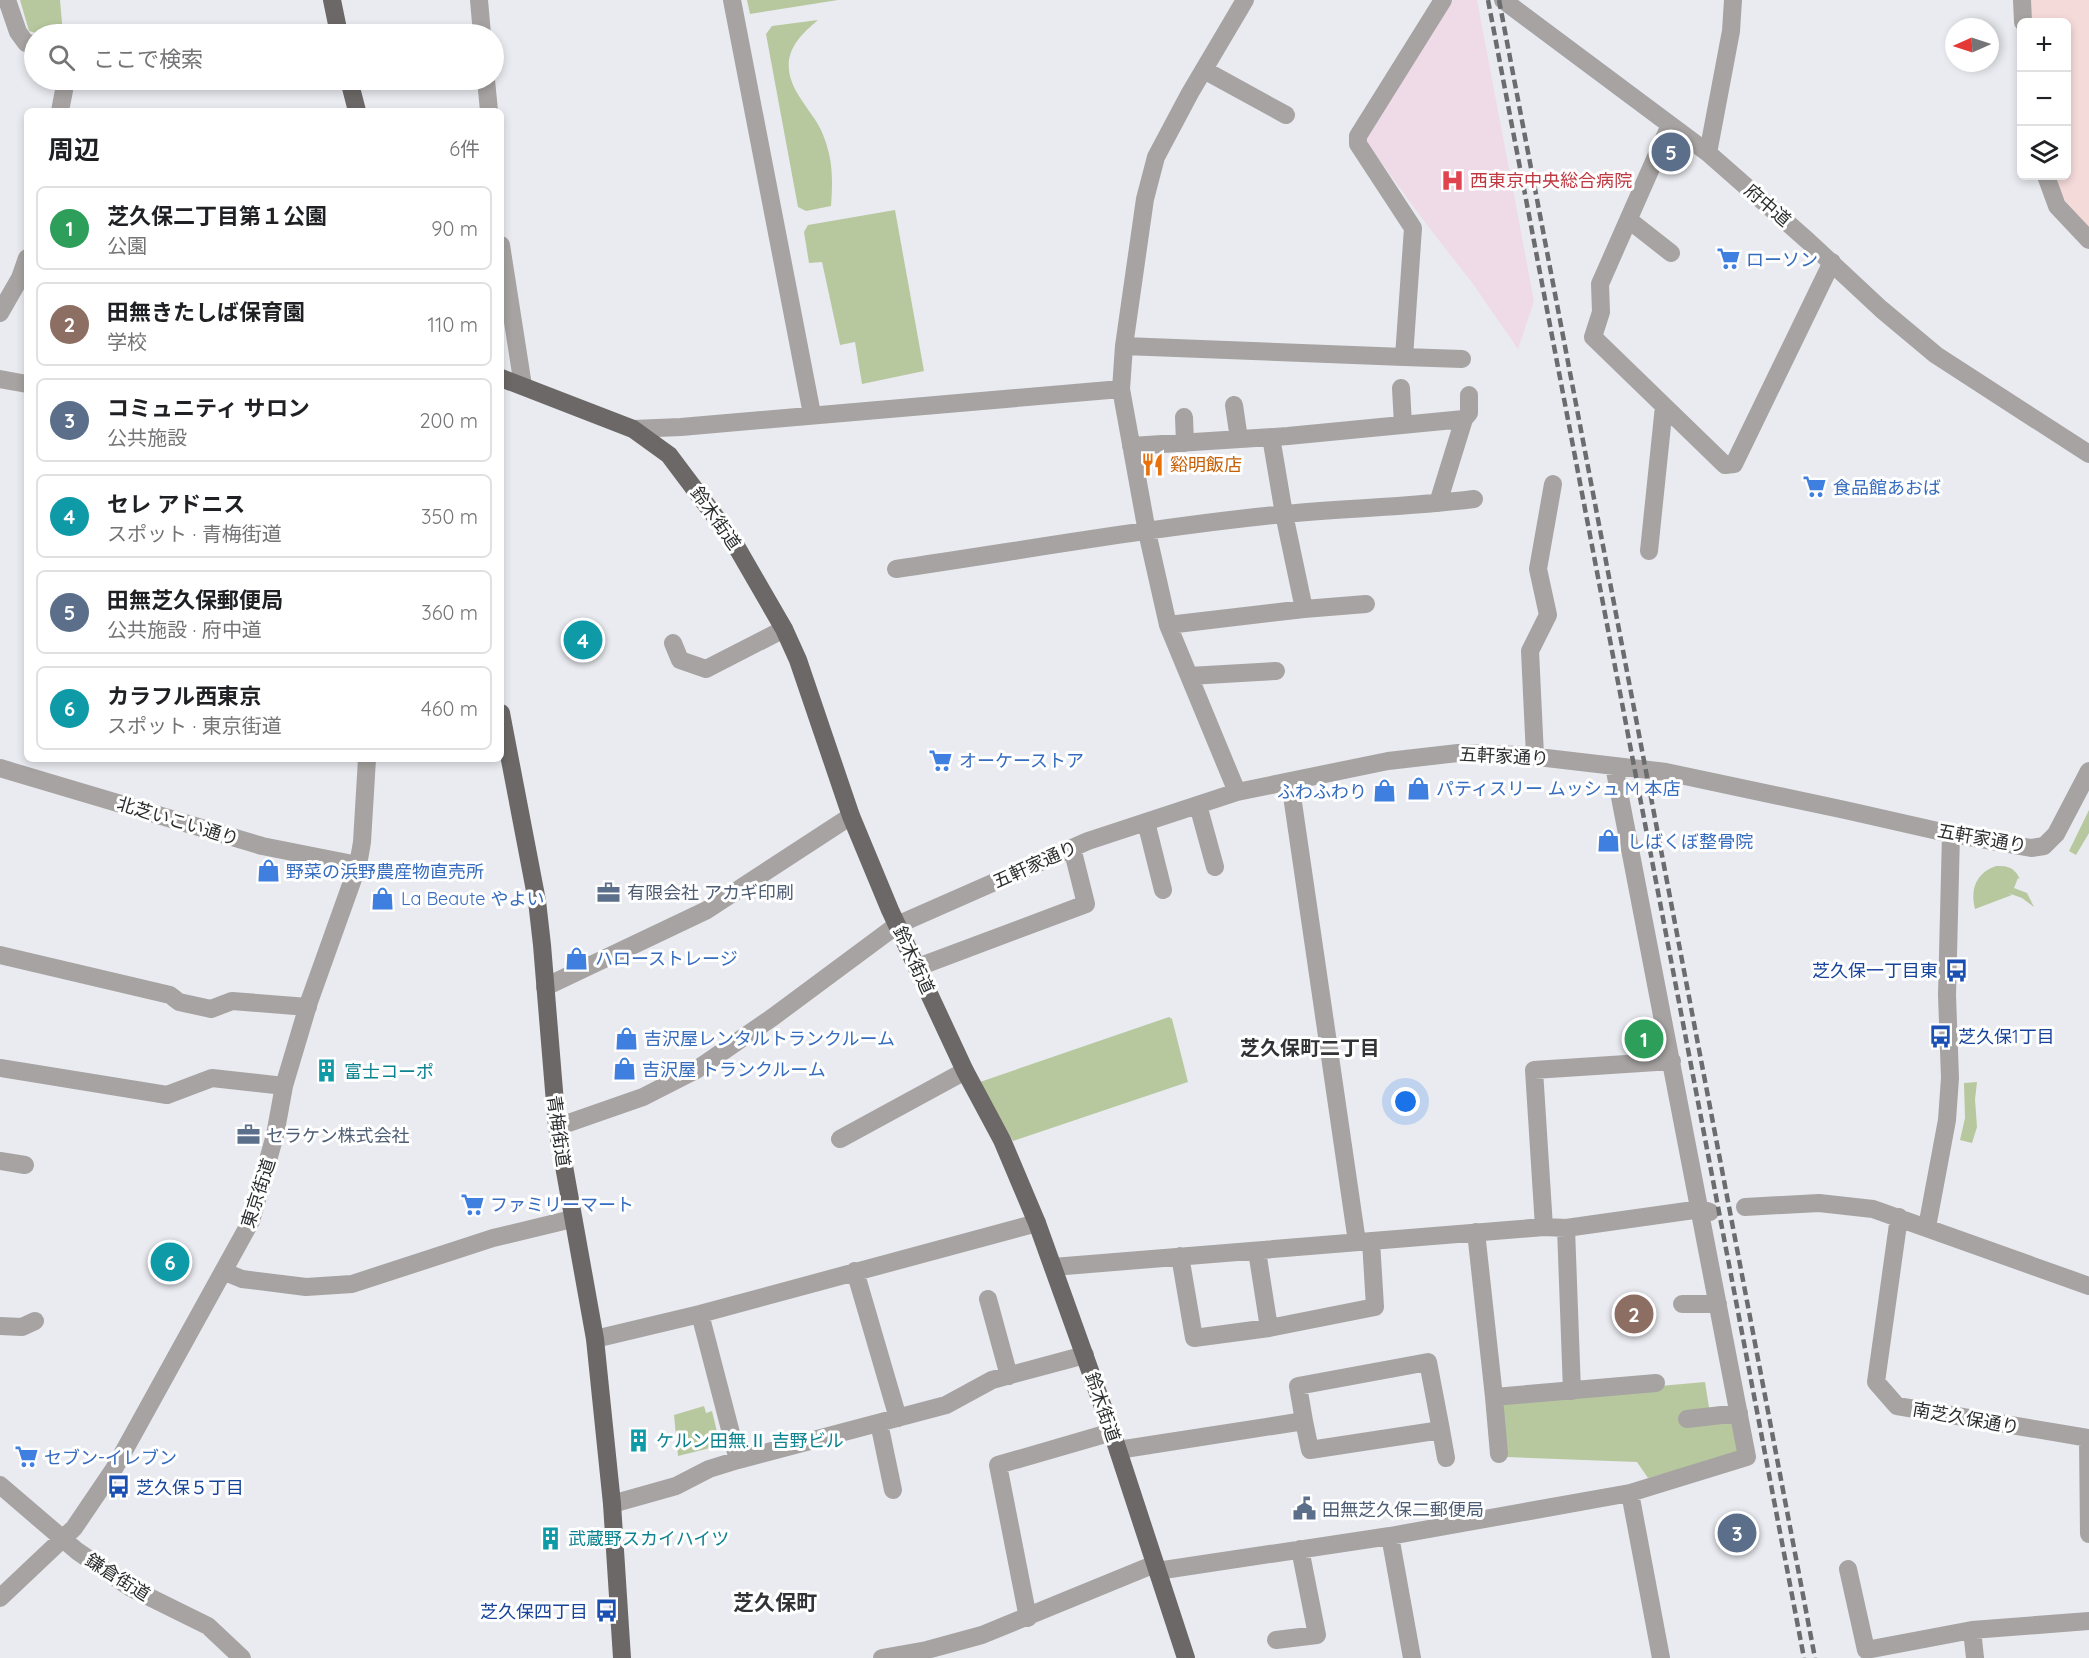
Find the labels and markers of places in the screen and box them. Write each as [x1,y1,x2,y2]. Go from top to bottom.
pin: 5 [1652,130,1690,174]
hospital icon: 西東京中央総合病院 [1439,167,1465,193]
place label: 西東京中央総合病院 [1470,169,1632,192]
supermarket icon: ローソン [1715,246,1741,272]
place label: ローソン [1746,248,1818,271]
restaurant icon: 谿明飯店 [1139,451,1165,477]
place label: 谿明飯店 [1170,453,1242,476]
supermarket icon: 食品館あおば [1802,474,1828,500]
place label: 食品館あおば [1833,476,1941,499]
pin: 4 [564,618,602,662]
supermarket icon: オーケーストア [928,747,954,773]
place label: オーケーストア [959,749,1084,772]
shop icon: パティスリー ムッシュ M 本店 [1405,775,1431,801]
place label: パティスリー ムッシュ M 本店 [1436,777,1681,800]
shop icon: ふわふわり [1372,778,1398,804]
place label: ふわふわり [1277,780,1367,803]
shop icon: しばくぼ整骨院 [1596,828,1622,854]
place label: しばくぼ整骨院 [1627,830,1753,853]
shop icon: 野菜の浜野農産物直売所 [255,858,281,884]
place label: 野菜の浜野農産物直売所 [286,860,484,883]
office icon: 有限会社 アカギ印刷 [596,879,622,905]
place label: 有限会社 アカギ印刷 [627,881,794,904]
shop icon: La Beaute やよい [370,885,396,911]
place label: La Beaute やよい [401,887,544,910]
shop icon: ハローストレージ [564,945,590,971]
place label: ハローストレージ [595,947,738,970]
bus stop icon: 芝久保一丁目東 [1943,957,1969,983]
place label: 芝久保一丁目東 [1812,959,1938,982]
pin: 1 [1624,1016,1664,1062]
bus stop icon: 芝久保1丁目 [1927,1023,1953,1049]
shop icon: 吉沢屋レンタルトランクルーム [613,1025,639,1051]
place label: 芝久保1丁目 [1958,1025,2055,1048]
place label: 吉沢屋レンタルトランクルーム [644,1027,895,1050]
shop icon: 吉沢屋 トランクルーム [611,1056,637,1082]
building icon: 富士コーポ [313,1058,339,1084]
place label: 吉沢屋 トランクルーム [642,1058,826,1081]
place label: 富士コーポ [344,1060,434,1083]
office icon: セラケン株式会社 [235,1122,261,1148]
place label: セラケン株式会社 [266,1124,409,1147]
supermarket icon: ファミリーマート [459,1191,485,1217]
place label: ファミリーマート [490,1193,634,1216]
pin: 6 [150,1240,190,1284]
pin: 2 [1614,1292,1654,1336]
building icon: ケルン田無.Ⅱ 吉野ビル [625,1427,651,1453]
place label: ケルン田無.Ⅱ 吉野ビル [656,1429,844,1452]
supermarket icon: セブン-イレブン [13,1444,39,1470]
place label: セブン-イレブン [44,1446,177,1469]
bus stop icon: 芝久保５丁目 [105,1474,131,1500]
place label: 芝久保５丁目 [136,1476,244,1499]
public building icon: 田無芝久保二郵便局 [1291,1496,1317,1522]
place label: 田無芝久保二郵便局 [1322,1498,1484,1521]
pin: 3 [1718,1510,1756,1556]
building icon: 武蔵野スカイハイツ [537,1525,563,1551]
place label: 武蔵野スカイハイツ [568,1527,729,1550]
bus stop icon: 芝久保四丁目 [593,1598,619,1624]
place label: 芝久保四丁目 [480,1600,588,1623]

